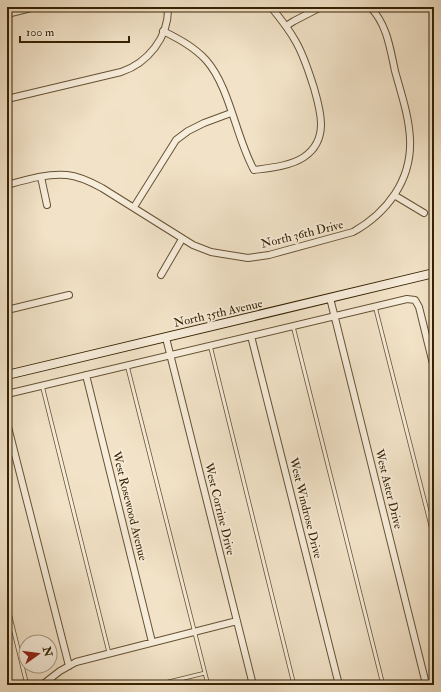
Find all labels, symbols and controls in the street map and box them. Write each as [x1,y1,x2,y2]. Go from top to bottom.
scale bar [20,18,129,44]
text: 100 m [26,25,55,40]
street label: North 36th Drive [259,217,345,252]
street label: North 35th Avenue [172,296,264,331]
street label: West Aster Drive [371,447,406,531]
street label: West Rosewood Avenue [108,449,150,562]
street label: West Windrose Drive [285,455,325,560]
street label: West Corrine Drive [201,460,238,557]
north arrow [18,634,58,674]
text: N [39,644,55,659]

